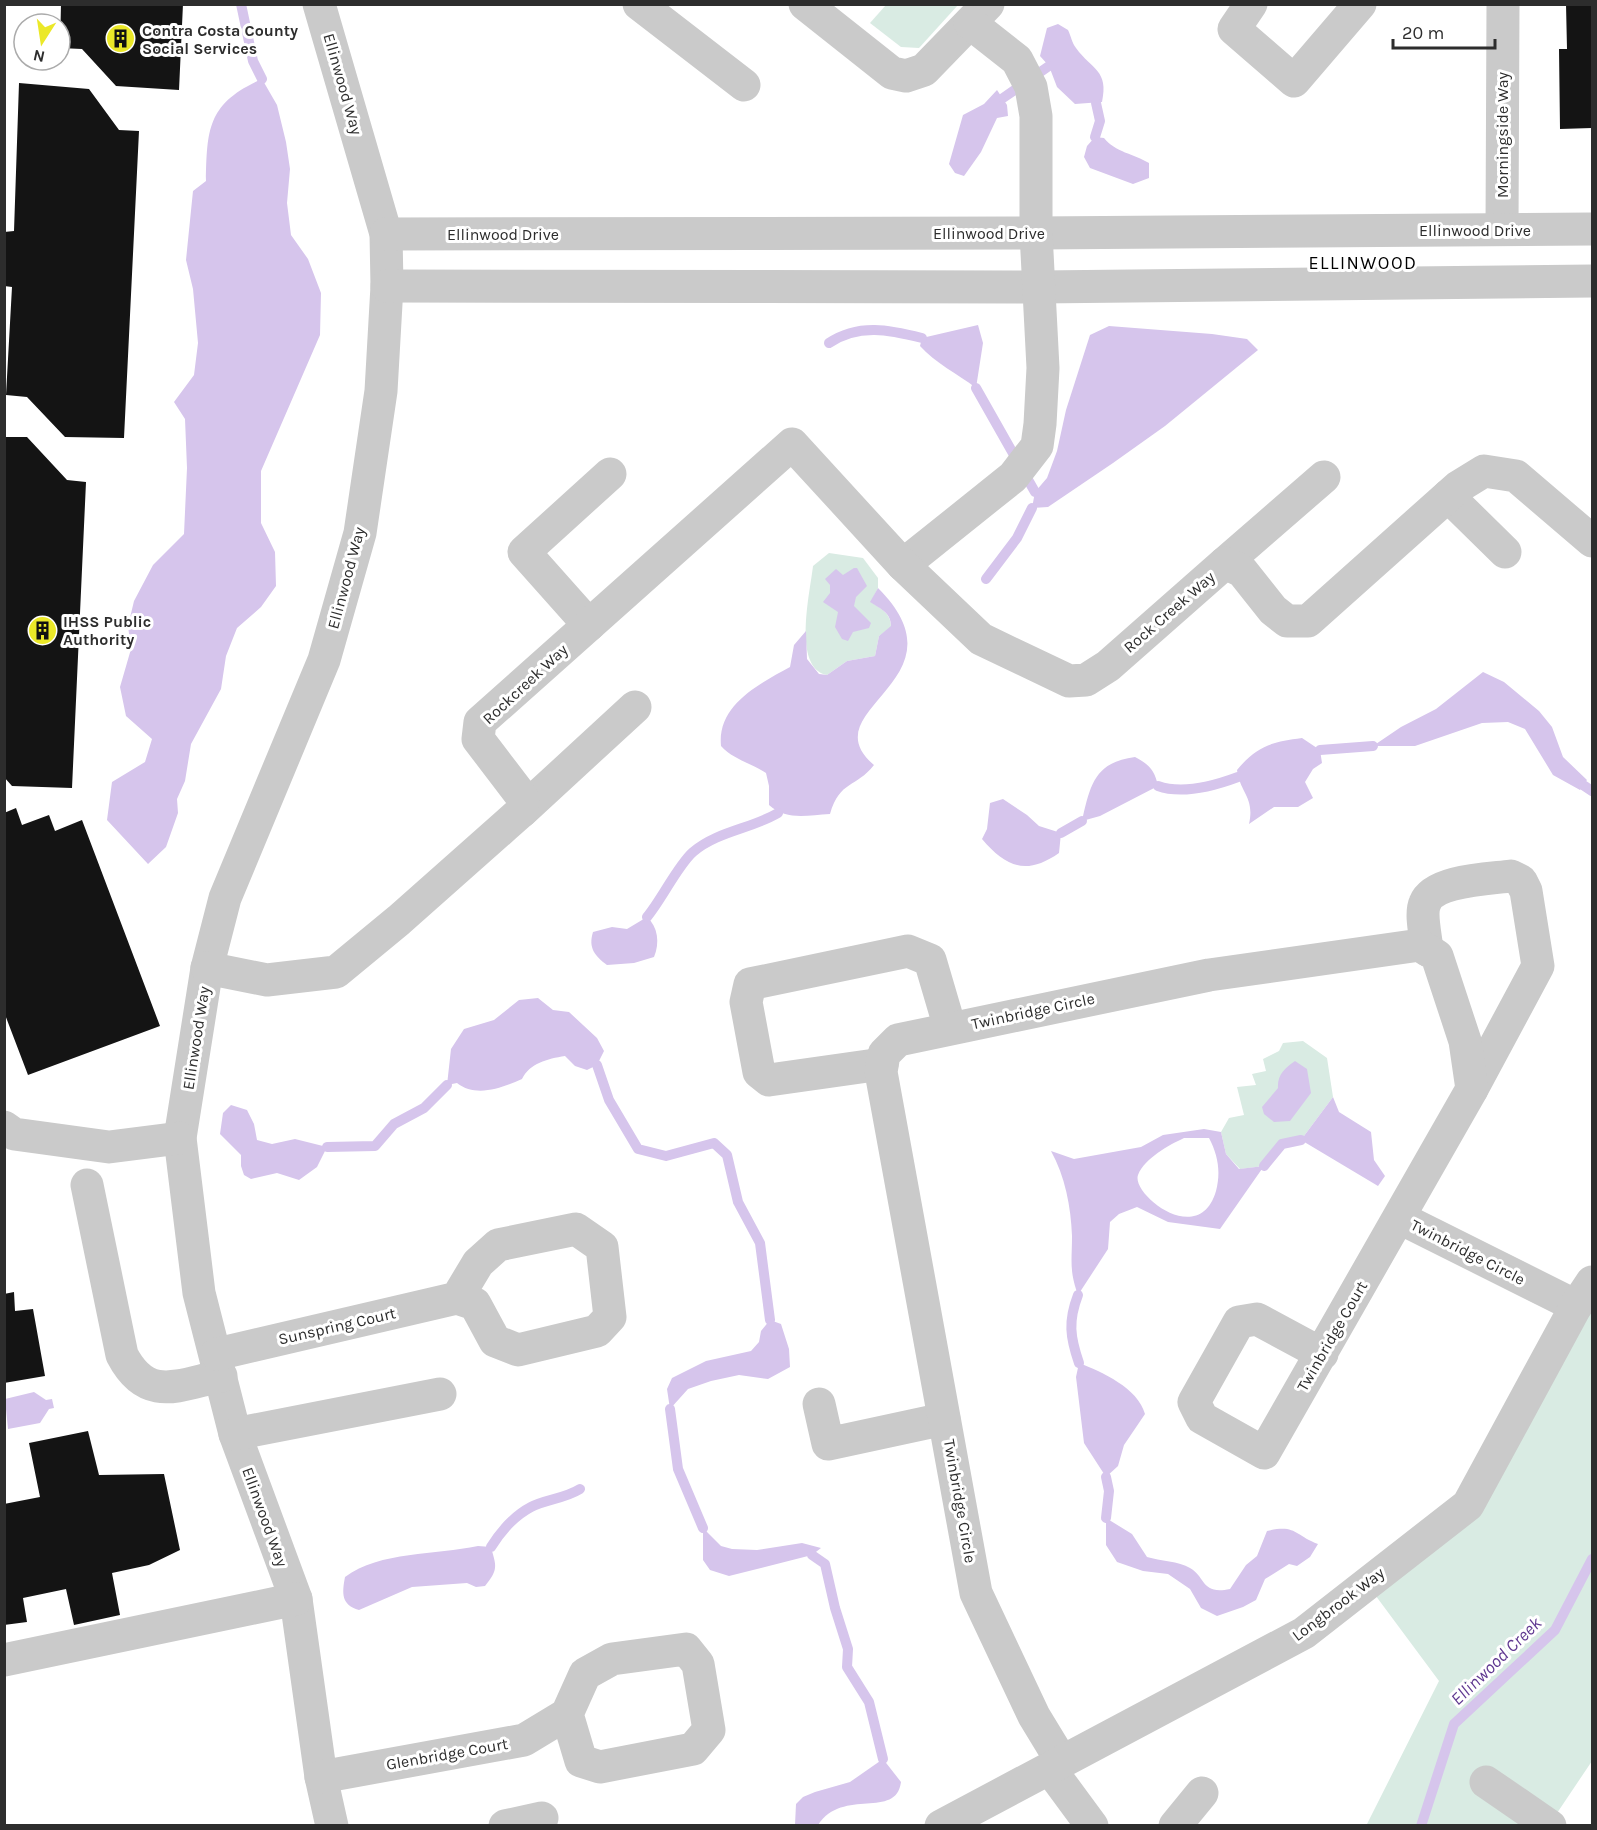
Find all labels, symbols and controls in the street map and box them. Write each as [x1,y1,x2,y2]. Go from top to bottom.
north arrow [12,12,72,72]
scale bar [1393,12,1495,50]
place label: Contra Costa County Social Services [142,21,298,58]
text: 20 m [1402,22,1444,44]
building icon: Contra Costa County Social Services [105,23,137,55]
street label: Ellinwood Way [319,31,367,138]
text: N [31,46,47,67]
street label: Morningside Way [1493,71,1512,198]
street label: Ellinwood Drive [1419,221,1531,240]
street label: Ellinwood Drive [933,224,1045,243]
street label: Ellinwood Drive [447,225,559,244]
district label: ELLINWOOD [1308,252,1418,274]
street label: Ellinwood Way [323,524,369,631]
street label: Rock Creek Way [1120,567,1219,657]
place label: IHSS Public Authority [63,612,151,649]
building icon: IHSS Public Authority [26,614,58,646]
street label: Rockcreek Way [479,639,572,728]
street label: Ellinwood Way [178,984,214,1091]
street label: Twinbridge Circle [970,989,1096,1033]
street label: Twinbridge Circle [1408,1215,1528,1289]
street label: Twinbridge Court [1293,1277,1371,1395]
street label: Sunspring Court [276,1303,398,1349]
street label: Twinbridge Circle [940,1438,980,1564]
street label: Ellinwood Way [238,1465,292,1570]
street label: Longbrook Way [1288,1563,1388,1645]
water label: Ellinwood Creek [1446,1612,1547,1710]
street label: Glenbridge Court [385,1734,509,1774]

